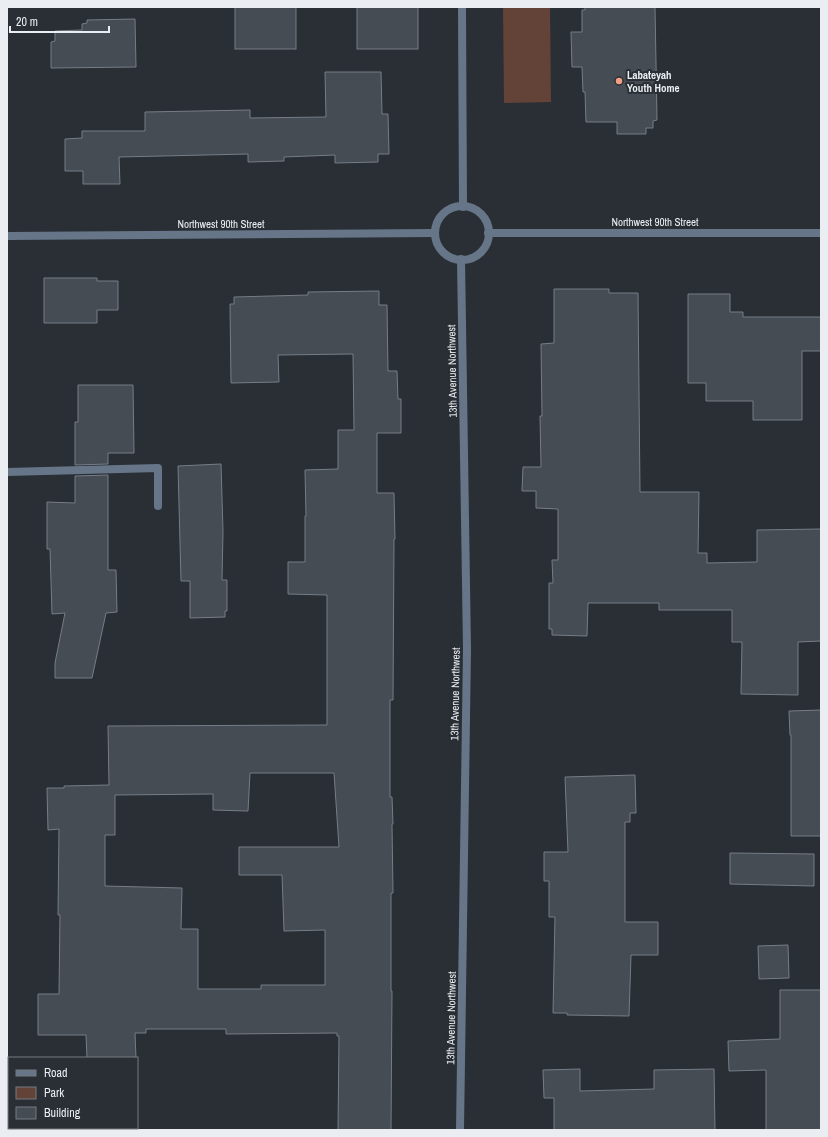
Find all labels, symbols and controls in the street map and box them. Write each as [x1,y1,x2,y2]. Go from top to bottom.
scale bar [10,8,109,34]
text: 20 m [16,14,38,30]
place label: Labateyah Youth Home [627,68,679,95]
marker: Labateyah Youth Home [614,76,624,86]
street label: Northwest 90th Street [611,215,699,229]
street label: Northwest 90th Street [177,217,265,231]
street label: 13th Avenue Northwest [444,324,460,418]
street label: 13th Avenue Northwest [447,647,463,741]
street label: 13th Avenue Northwest [443,971,459,1065]
legend [8,1057,138,1129]
text: Road [44,1065,68,1081]
text: Park [44,1085,64,1101]
text: Building [44,1105,81,1121]

